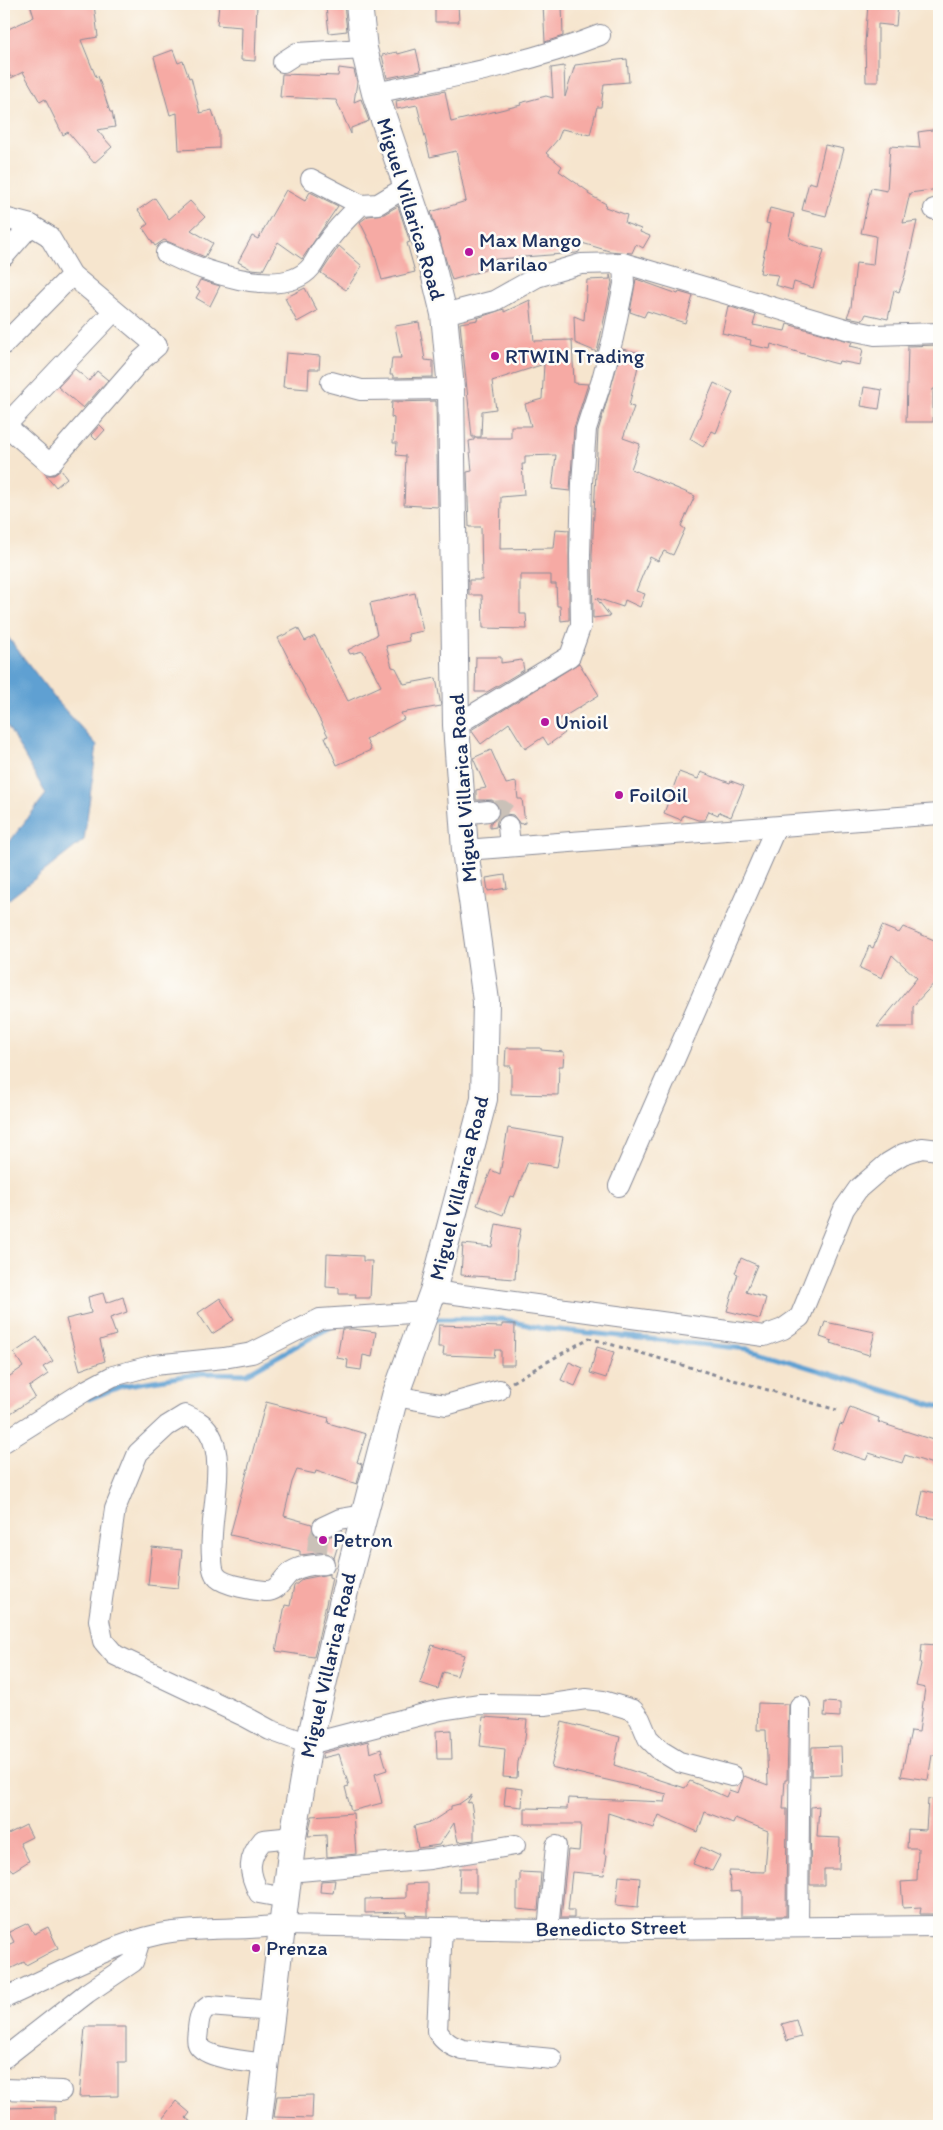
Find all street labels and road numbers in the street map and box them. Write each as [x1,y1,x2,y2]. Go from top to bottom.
street label: Miguel Villarica Road [372,115,451,303]
street label: Miguel Villarica Road [443,692,482,883]
street label: Miguel Villarica Road [423,1093,494,1283]
street label: Miguel Villarica Road [294,1569,361,1760]
street label: Benedicto Street [535,1914,687,1941]

